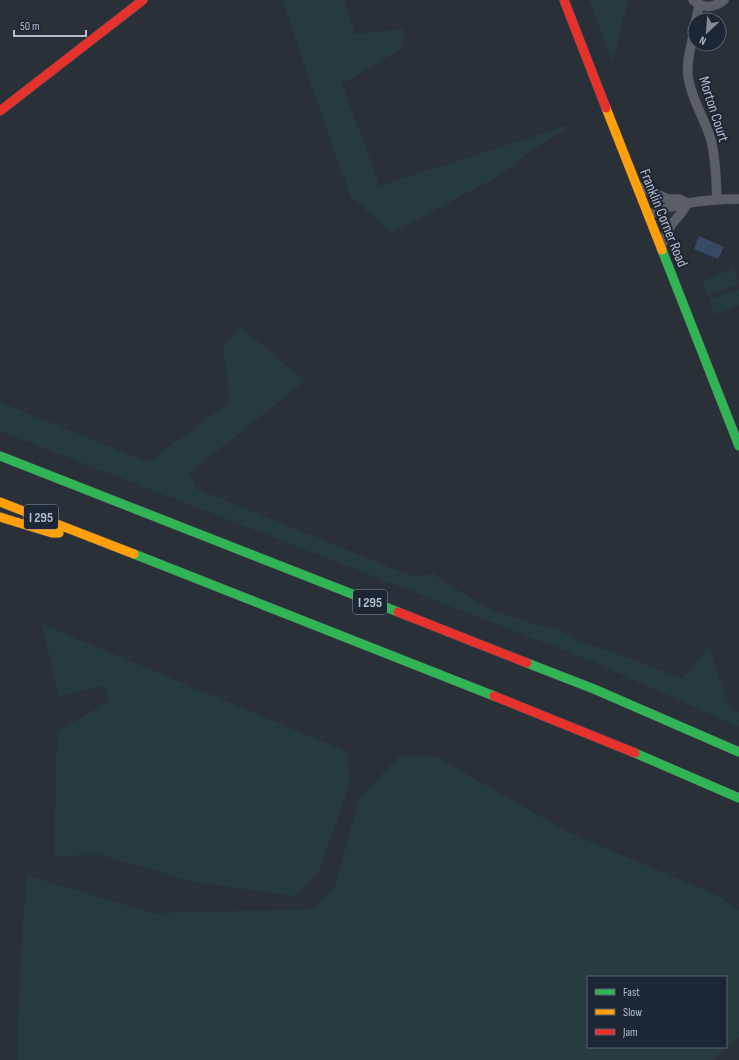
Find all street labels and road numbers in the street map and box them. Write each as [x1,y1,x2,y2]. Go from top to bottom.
street label: Morton Court [694,74,733,145]
street label: Franklin Corner Road [635,166,692,270]
road number: I 295 [24,505,58,529]
road number: I 295 [353,590,387,614]

